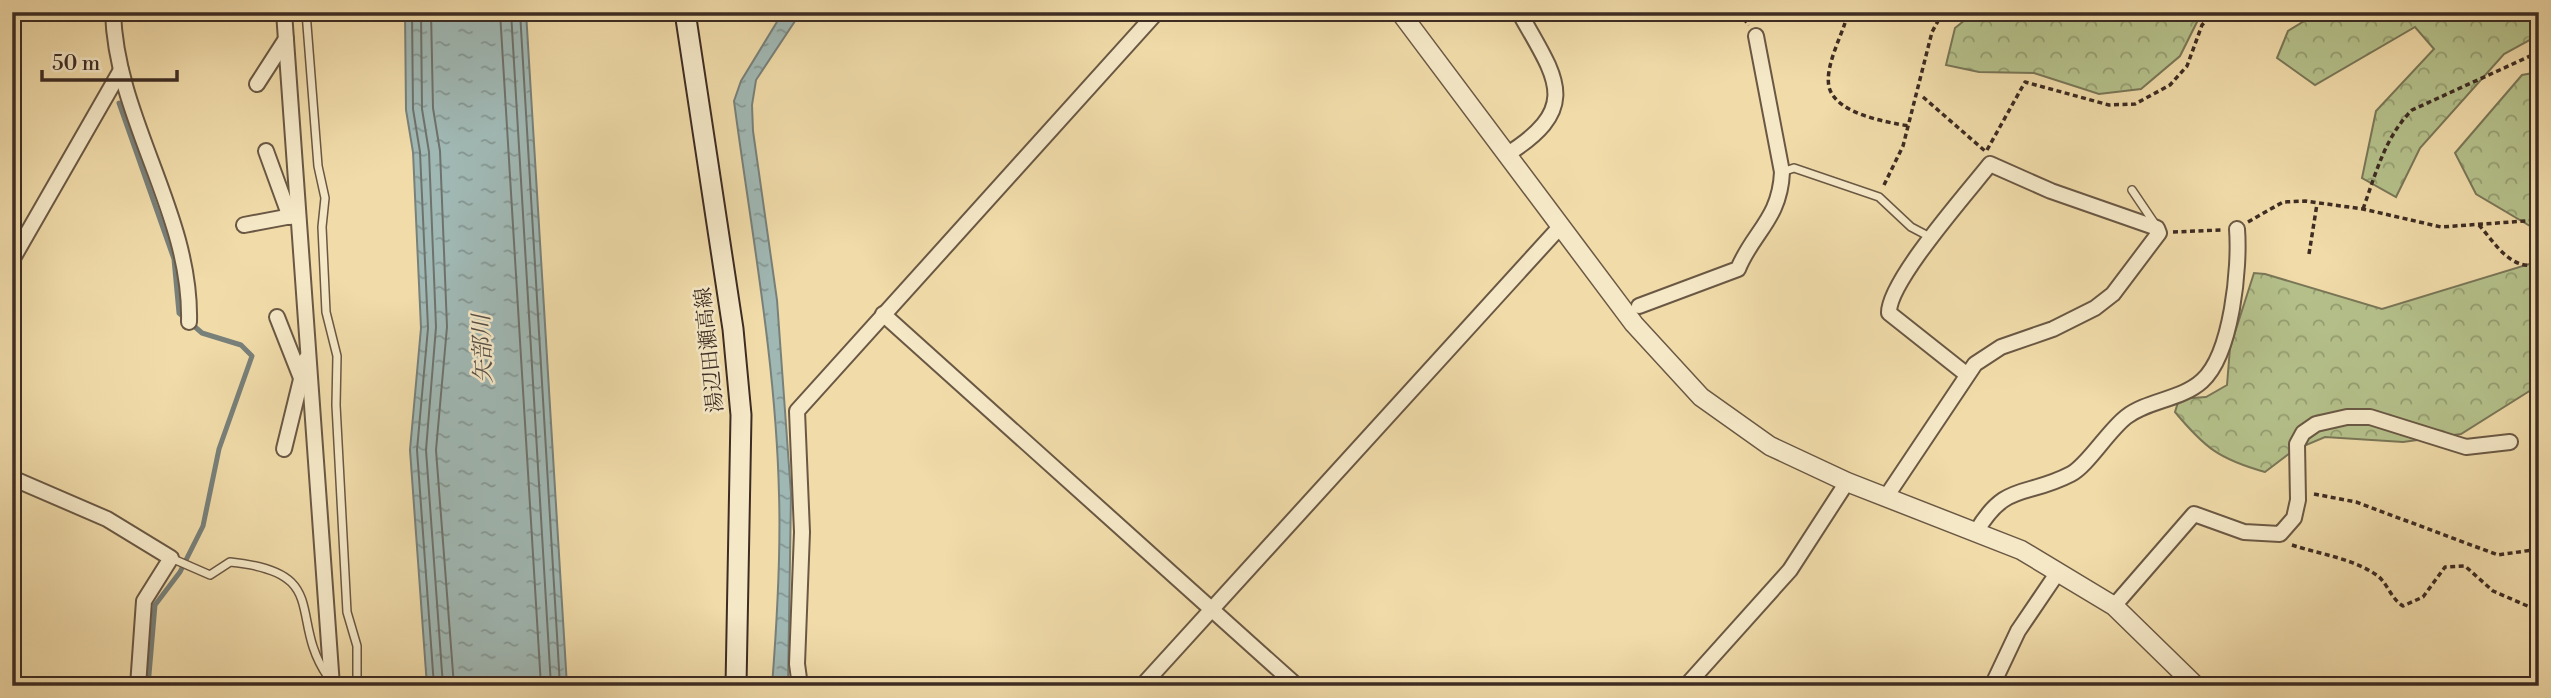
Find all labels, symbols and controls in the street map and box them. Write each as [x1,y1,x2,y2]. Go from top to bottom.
scale bar [42,38,177,82]
text: 50 m [52,51,100,77]
street label: 湯辺田瀬高線 [690,286,730,414]
water label: 矢部川 [468,311,498,384]

